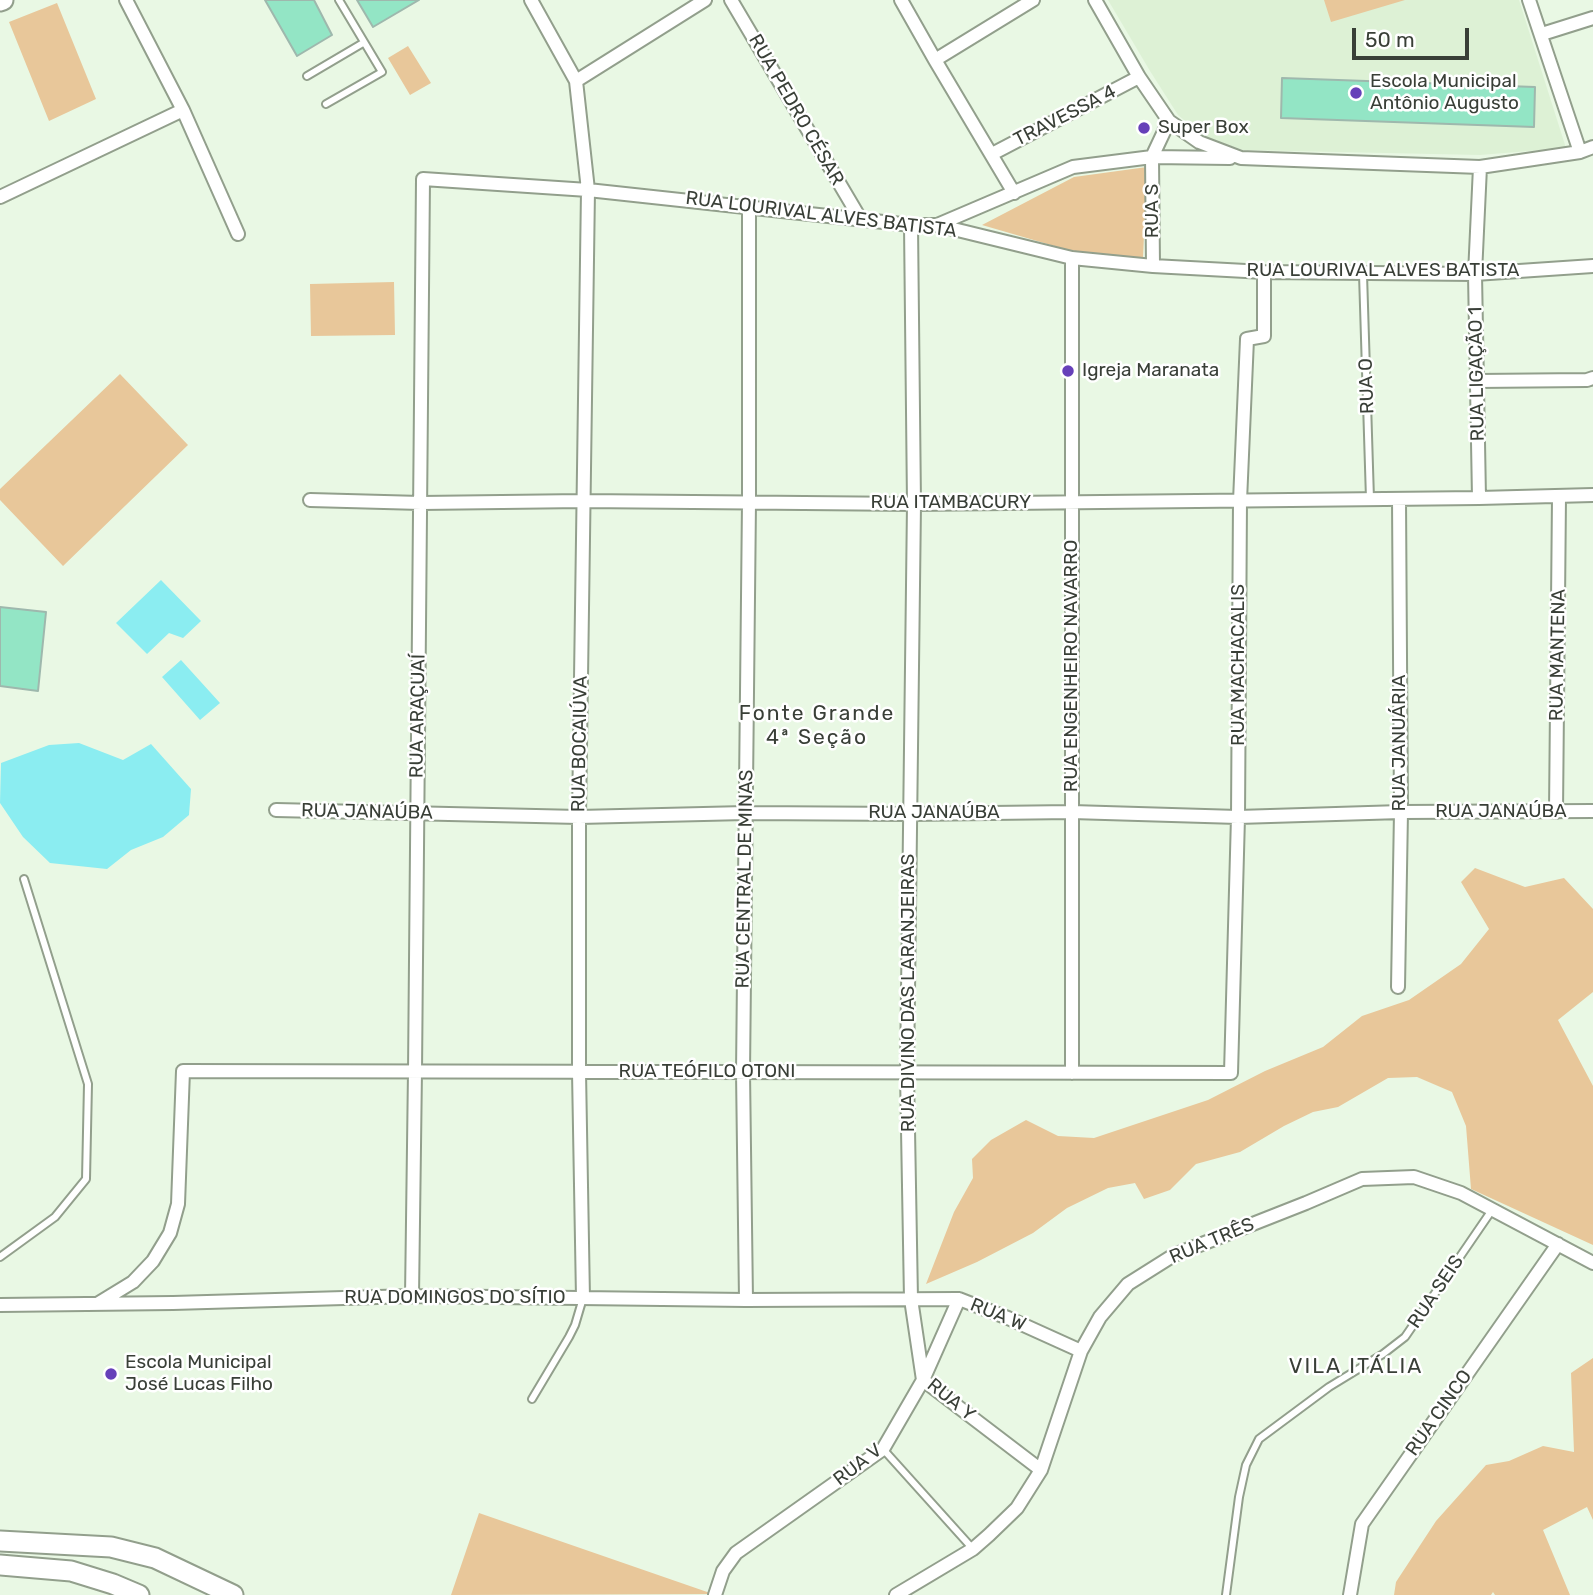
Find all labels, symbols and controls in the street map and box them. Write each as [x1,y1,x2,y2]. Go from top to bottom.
scale bar [1355,14,1472,58]
text: 50 m [1365,27,1415,52]
street label: RUA PEDRO CÉSAR [743,30,849,190]
place label: Escola Municipal Antônio Augusto [1370,71,1519,115]
street label: TRAVESSA 4 [1010,80,1120,152]
marker: Escola Municipal Antônio Augusto [1348,85,1364,101]
place label: Super Box [1158,117,1249,139]
marker: Super Box [1136,120,1152,136]
street label: RUA S [1142,184,1164,238]
street label: RUA LOURIVAL ALVES BATISTA [684,187,958,243]
street label: RUA LOURIVAL ALVES BATISTA [1247,260,1519,282]
street label: RUA LIGAÇÃO 1 [1464,307,1490,441]
street label: RUA O [1355,358,1379,414]
place label: Igreja Maranata [1082,360,1219,382]
marker: Igreja Maranata [1060,363,1076,379]
street label: RUA ITAMBACURY [871,492,1031,514]
street label: RUA ENGENHEIRO NAVARRO [1061,540,1083,792]
street label: RUA MACHACALIS [1228,584,1250,746]
street label: RUA MANTENA [1545,589,1571,721]
street label: RUA ARAÇUAÍ [406,654,430,778]
street label: RUA JANUÁRIA [1389,675,1411,811]
street label: RUA BOCAIÚVA [567,676,593,812]
district label: Fonte Grande 4ª Seção [740,701,894,751]
street label: RUA CENTRAL DE MINAS [732,769,758,989]
street label: RUA JANAÚBA [301,799,433,825]
street label: RUA JANAÚBA [1435,801,1567,823]
street label: RUA JANAÚBA [868,802,1000,824]
street label: RUA DIVINO DAS LARANJEIRAS [898,854,920,1132]
street label: RUA TEÓFILO OTONI [619,1061,795,1083]
street label: RUA TRÊS [1166,1213,1258,1269]
street label: RUA SEIS [1403,1251,1469,1333]
street label: RUA DOMINGOS DO SÍTIO [344,1287,566,1309]
street label: RUA W [967,1294,1029,1336]
place label: Escola Municipal José Lucas Filho [125,1352,273,1396]
district label: VILA ITÁLIA [1290,1354,1422,1380]
marker: Escola Municipal José Lucas Filho [103,1366,119,1382]
street label: RUA CINCO [1401,1366,1477,1460]
street label: RUA Y [922,1374,980,1426]
street label: RUA V [829,1439,887,1491]

